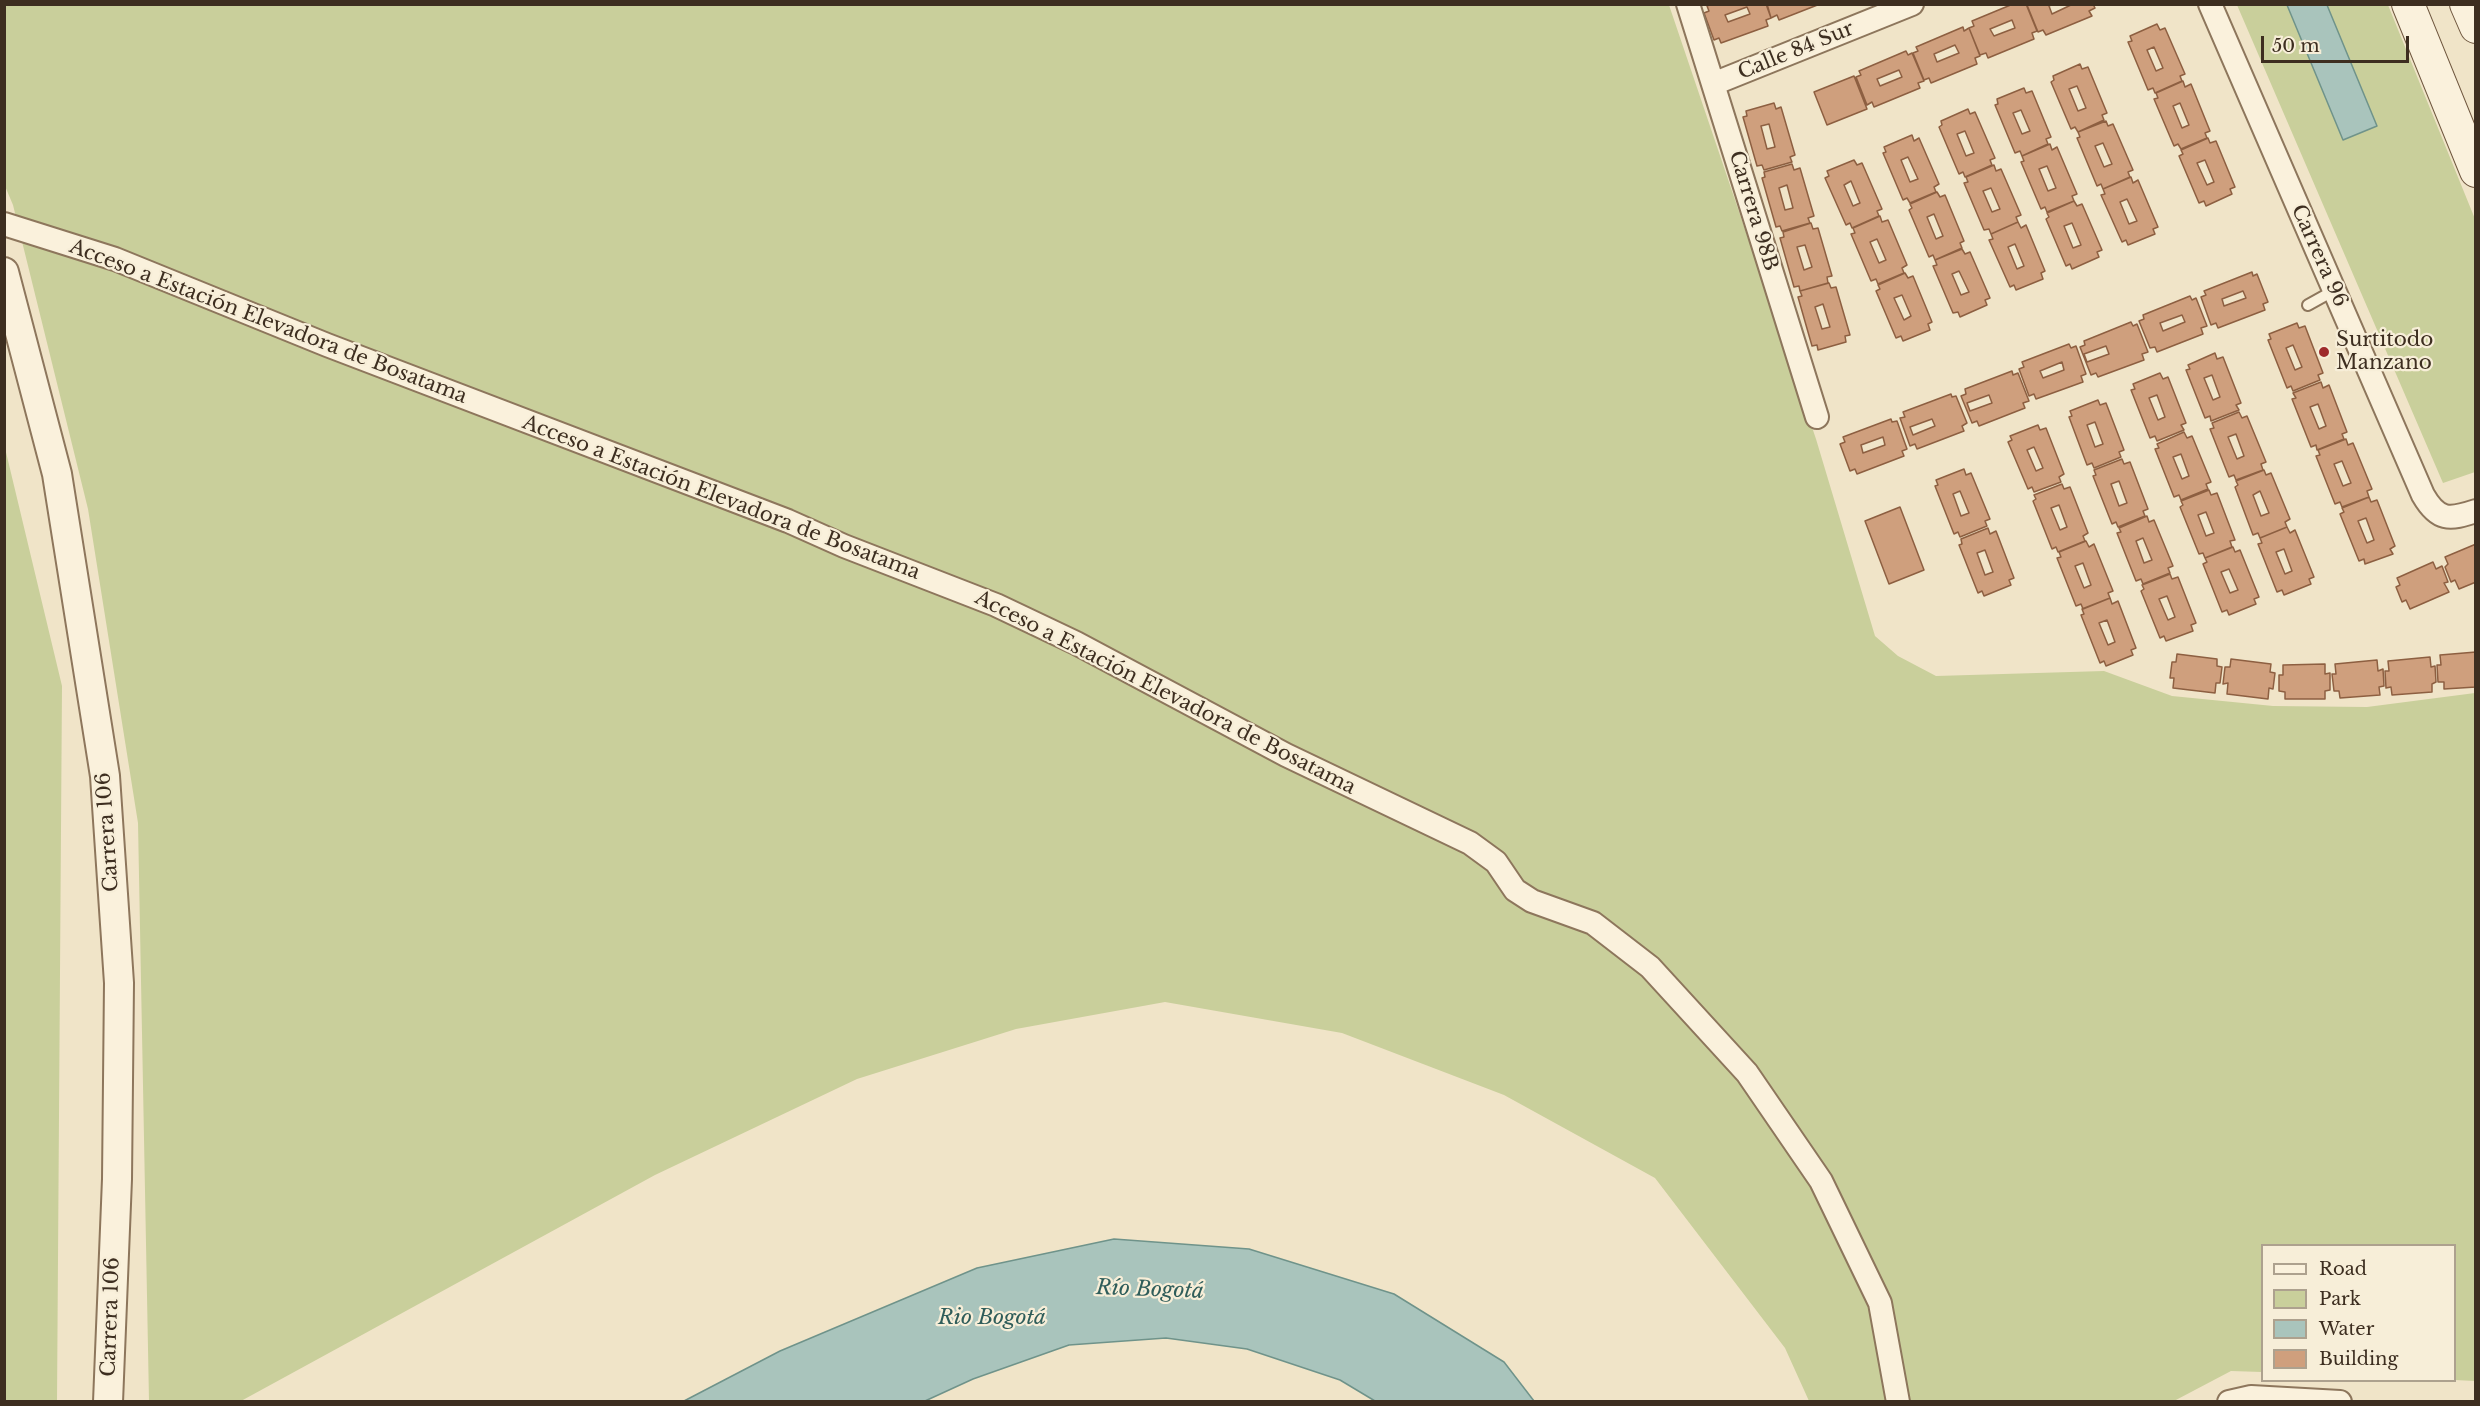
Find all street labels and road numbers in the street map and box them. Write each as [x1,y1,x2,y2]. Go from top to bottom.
street label: Calle 84 Sur [1735,17,1857,85]
street label: Carrera 98B [1723,148,1783,274]
street label: Carrera 96 [2286,201,2352,311]
street label: Acceso a Estación Elevadora de Bosatama [66,235,470,409]
street label: Acceso a Estación Elevadora de Bosatama [519,411,923,585]
street label: Acceso a Estación Elevadora de Bosatama [971,586,1359,800]
street label: Carrera 106 [92,771,124,893]
street label: Carrera 106 [97,1257,125,1377]

